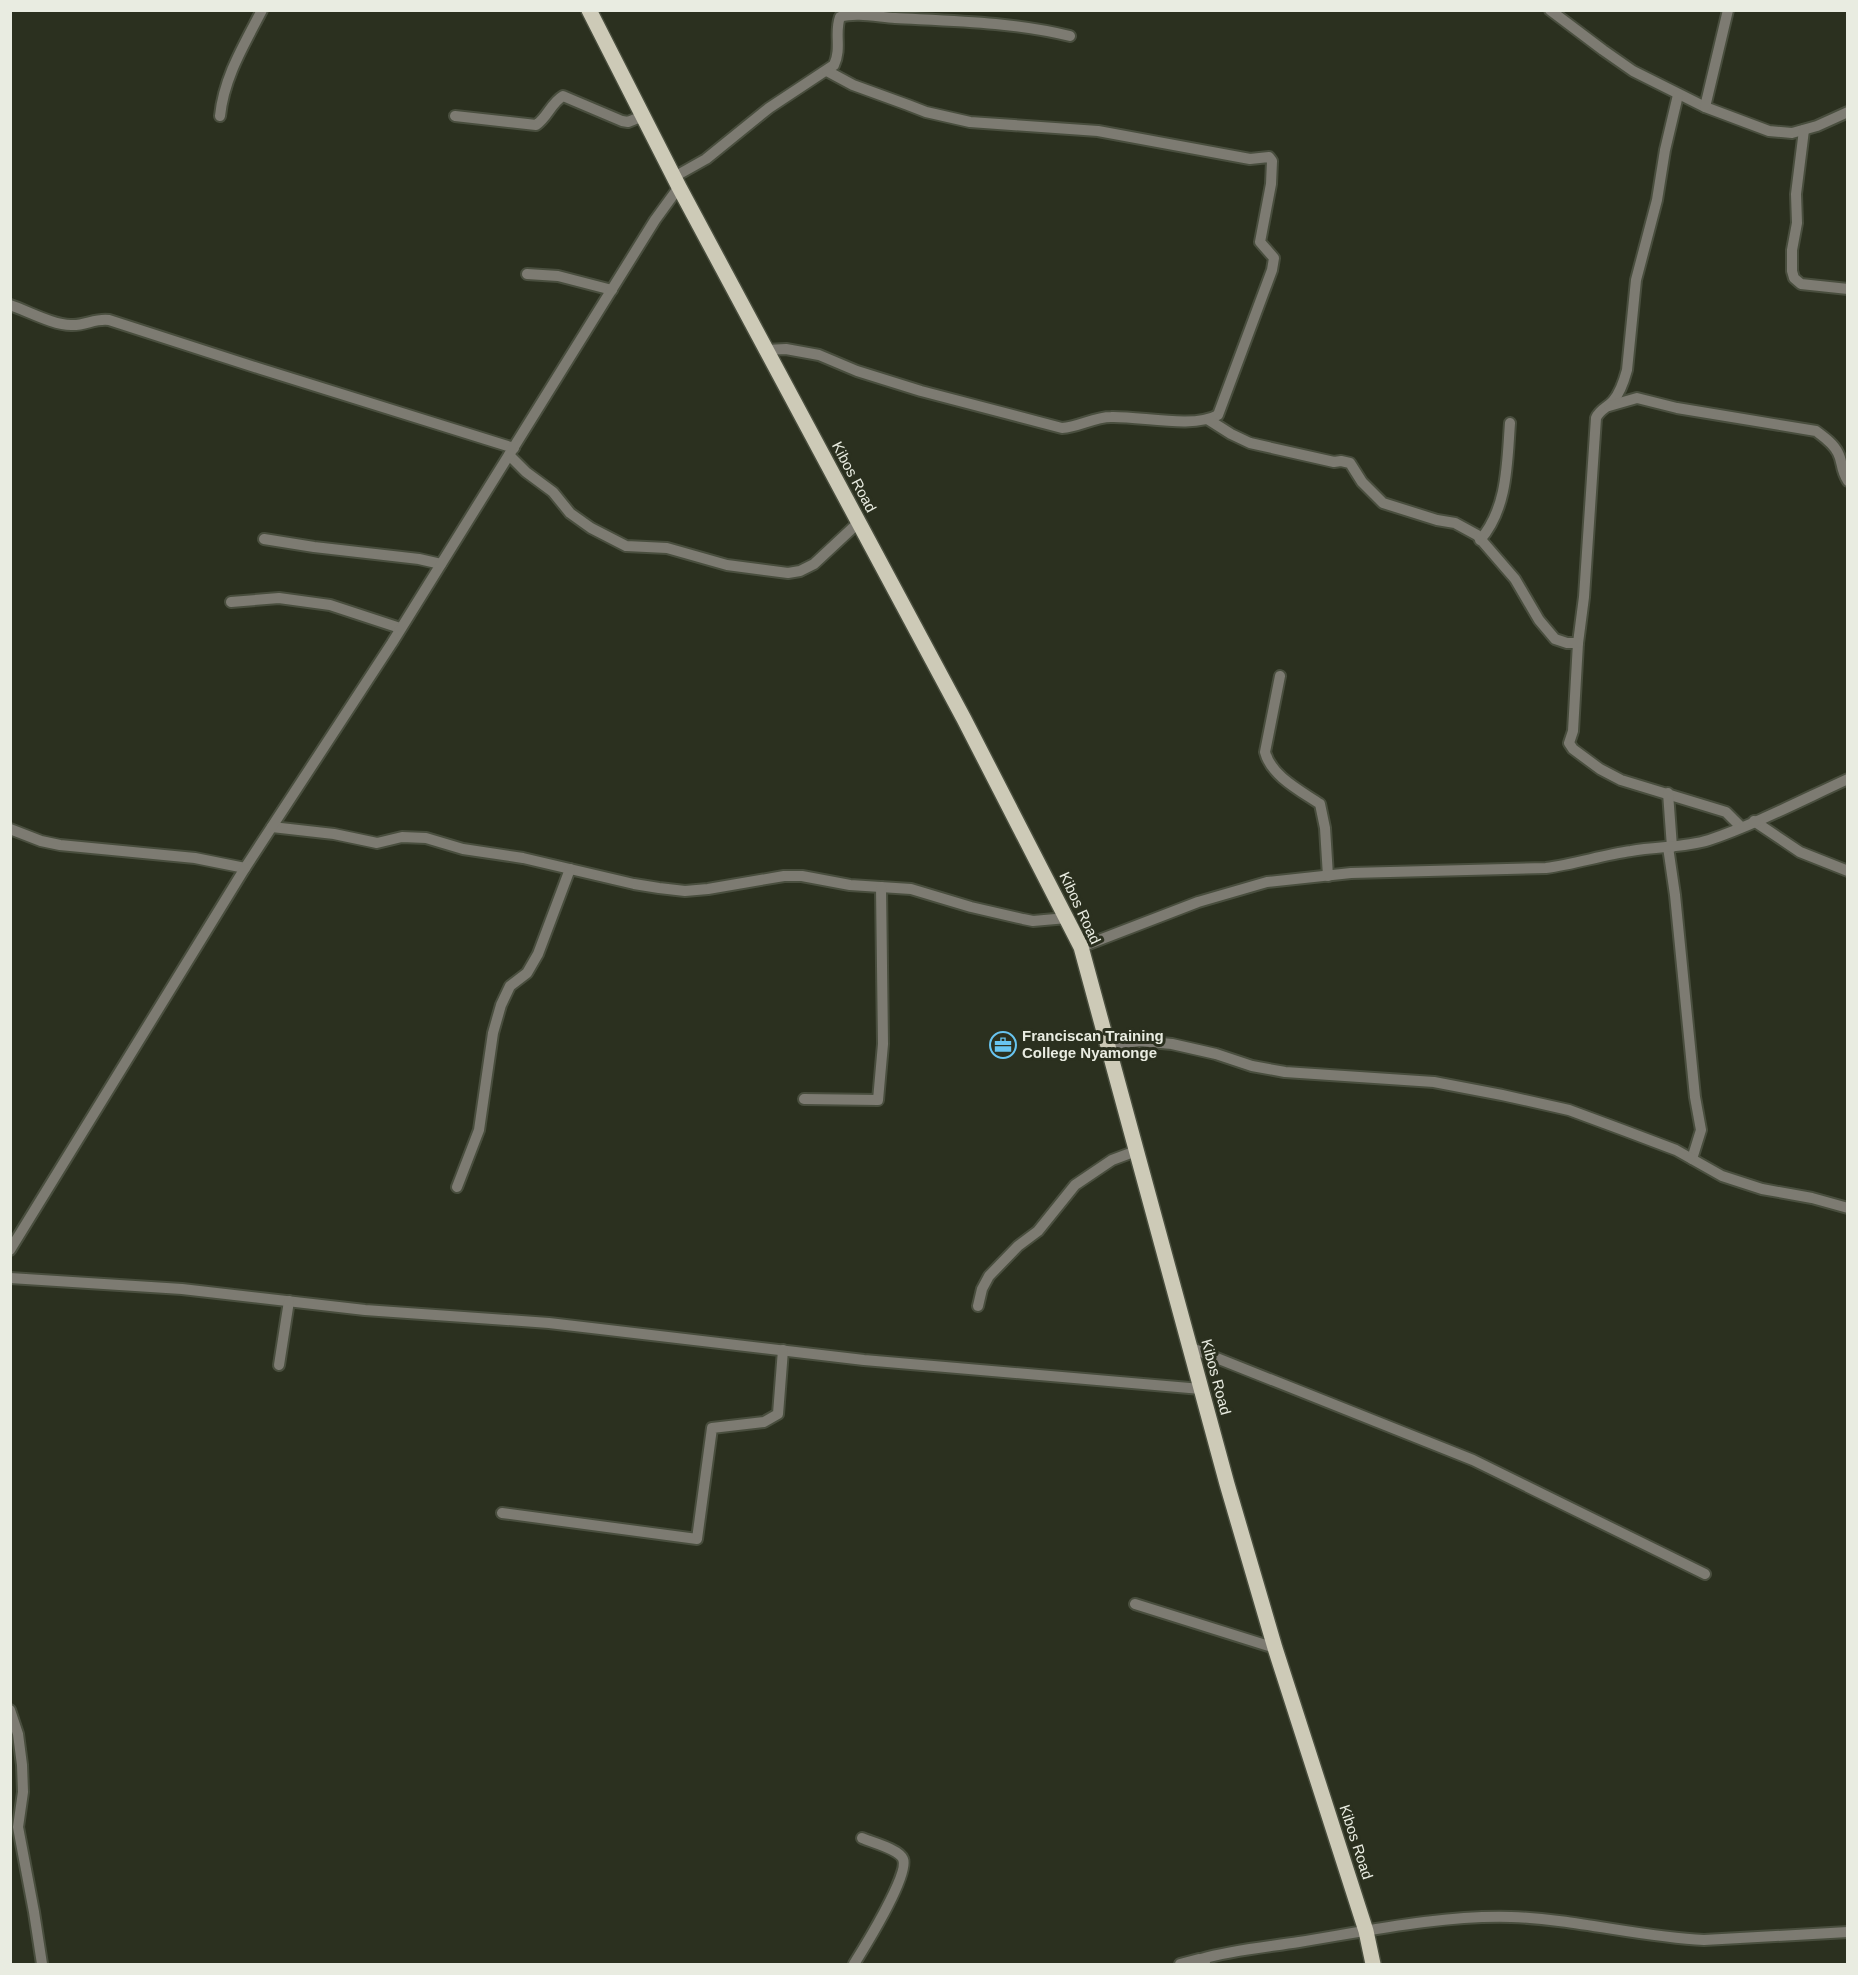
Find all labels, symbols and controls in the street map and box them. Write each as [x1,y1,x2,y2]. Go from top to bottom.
street label: Kibos Road [829,439,880,515]
street label: Kibos Road [1056,869,1105,947]
place label: Franciscan Training College Nyamonge [1022,1027,1164,1061]
office icon: Franciscan Training College Nyamonge [988,1030,1018,1060]
street label: Kibos Road [1198,1337,1235,1417]
street label: Kibos Road [1336,1802,1377,1881]

